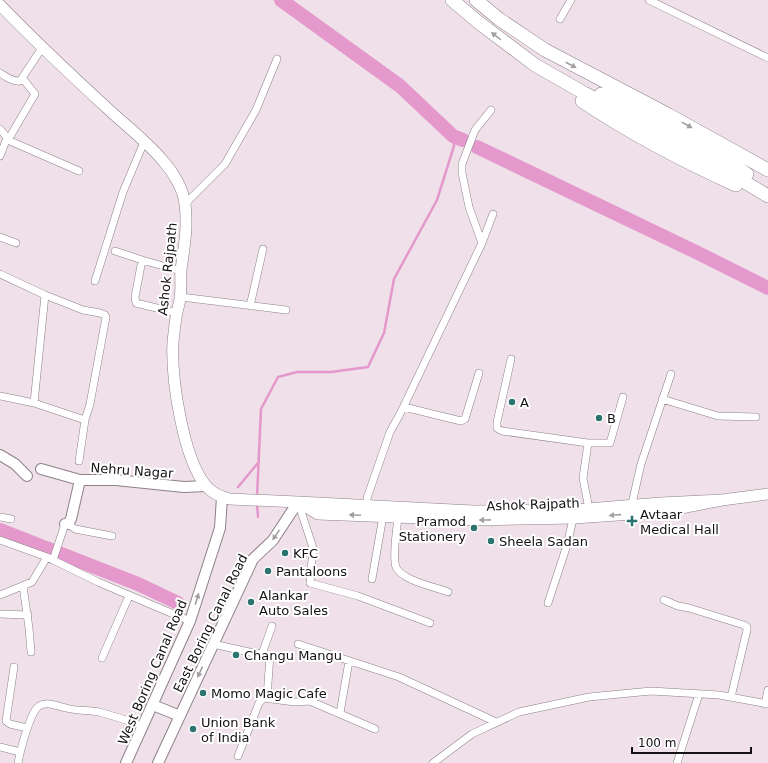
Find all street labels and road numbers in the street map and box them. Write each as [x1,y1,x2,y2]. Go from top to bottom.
street label: Ashok Rajpath [155,222,180,316]
street label: Nehru Nagar [90,460,175,481]
street label: Ashok Rajpath [486,495,580,514]
street label: East Boring Canal Road [170,552,251,695]
street label: West Boring Canal Road [115,597,190,747]

